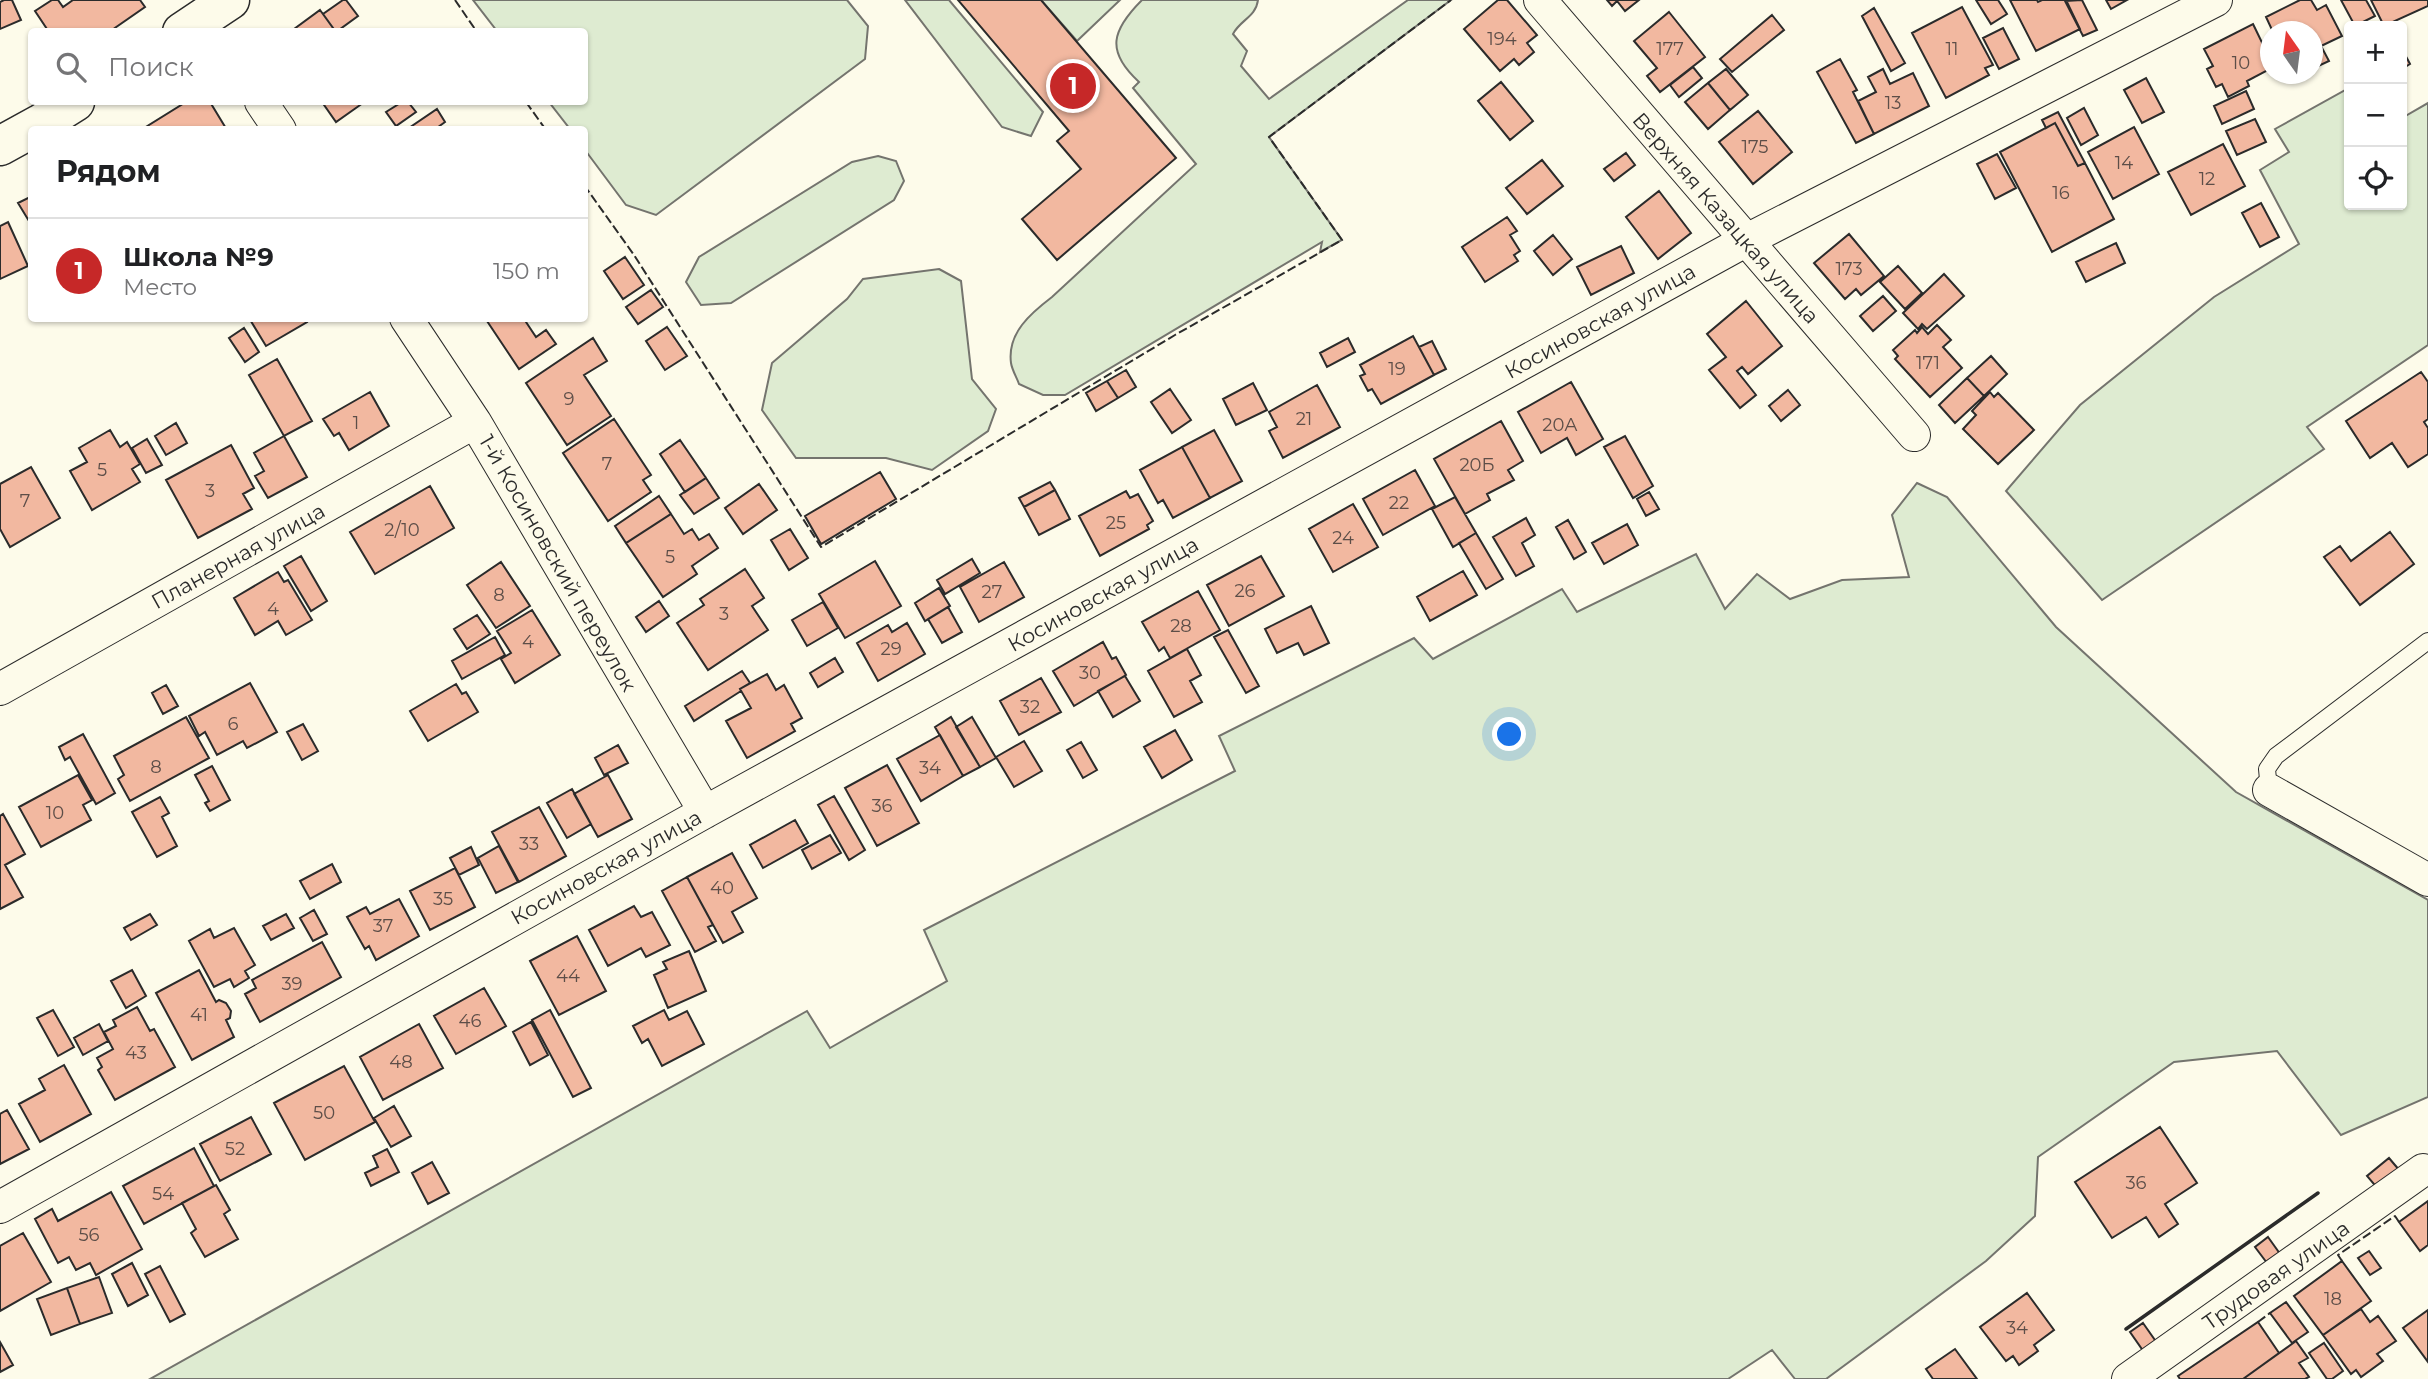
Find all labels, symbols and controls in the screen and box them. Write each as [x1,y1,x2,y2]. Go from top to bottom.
north arrow [2260,21,2323,84]
map controls [2344,21,2407,210]
button: + [2344,21,2407,84]
search box [28,28,588,105]
house number: 194 [1487,28,1517,50]
house number: 177 [1656,38,1684,60]
house number: 11 [1946,38,1959,60]
icon: search [52,48,90,86]
text: Поиск [108,51,194,83]
house number: 10 [2232,52,2250,74]
pin: 1 [1050,60,1096,112]
button: − [2344,84,2407,147]
house number: 13 [1885,92,1901,114]
street label: Верхняя Казацкая улица [1628,107,1824,329]
house number: 175 [1742,136,1768,158]
button: locate [2344,147,2407,210]
house number: 14 [2115,152,2133,174]
text: Рядом [56,153,161,190]
house number: 12 [2199,168,2215,190]
house number: 16 [2052,182,2070,204]
text: Школа №9 [123,241,274,273]
text: 1 [74,257,84,285]
text: 150 m [493,257,560,285]
street label: Косиновская улица [1500,258,1700,384]
house number: 173 [1835,258,1863,280]
text: Место [123,273,197,301]
house number: 171 [1916,352,1940,374]
house number: 19 [1388,358,1406,380]
house number: 9 [564,388,575,410]
house number: 21 [1296,408,1312,430]
house number: 1 [353,412,359,434]
house number: 20А [1542,414,1578,436]
street label: 1-й Косиновский переулок [474,430,642,696]
house number: 7 [602,453,612,475]
house number: 20Б [1459,454,1495,476]
house number: 5 [97,459,107,481]
house number: 3 [205,480,215,502]
house number: 7 [20,490,30,512]
house number: 22 [1389,492,1409,514]
street label: Планерная улица [147,498,329,614]
house number: 25 [1106,512,1126,534]
house number: 2/10 [384,519,420,541]
house number: 24 [1332,527,1354,549]
street label: Косиновская улица [1003,531,1203,657]
house number: 5 [665,546,675,568]
house number: 26 [1234,580,1256,602]
house number: 27 [982,581,1002,603]
house number: 8 [493,584,505,606]
house number: 4 [267,598,279,620]
house number: 3 [719,603,729,625]
house number: 28 [1170,615,1192,637]
house number: 4 [522,631,534,653]
house number: 29 [880,638,902,660]
house number: 30 [1079,662,1101,684]
house number: 32 [1020,696,1040,718]
house number: 6 [228,713,239,735]
your location [1492,717,1526,751]
house number: 8 [150,756,162,778]
house number: 34 [919,757,941,779]
house number: 36 [871,795,893,817]
house number: 10 [46,802,64,824]
street label: Косиновская улица [506,804,706,930]
house number: 33 [519,833,539,855]
house number: 40 [710,877,734,899]
house number: 35 [433,888,453,910]
house number: 37 [373,915,393,937]
house number: 44 [556,965,580,987]
house number: 39 [281,973,303,995]
house number: 41 [190,1004,208,1026]
house number: 46 [459,1010,481,1032]
house number: 43 [125,1042,147,1064]
house number: 48 [389,1051,413,1073]
house number: 50 [313,1102,335,1124]
house number: 52 [225,1138,245,1160]
house number: 36 [2125,1172,2147,1194]
house number: 54 [152,1183,174,1205]
street label: Трудовая улица [2198,1215,2354,1335]
house number: 56 [78,1224,100,1246]
house number: 18 [2324,1288,2342,1310]
house number: 34 [2006,1317,2028,1339]

